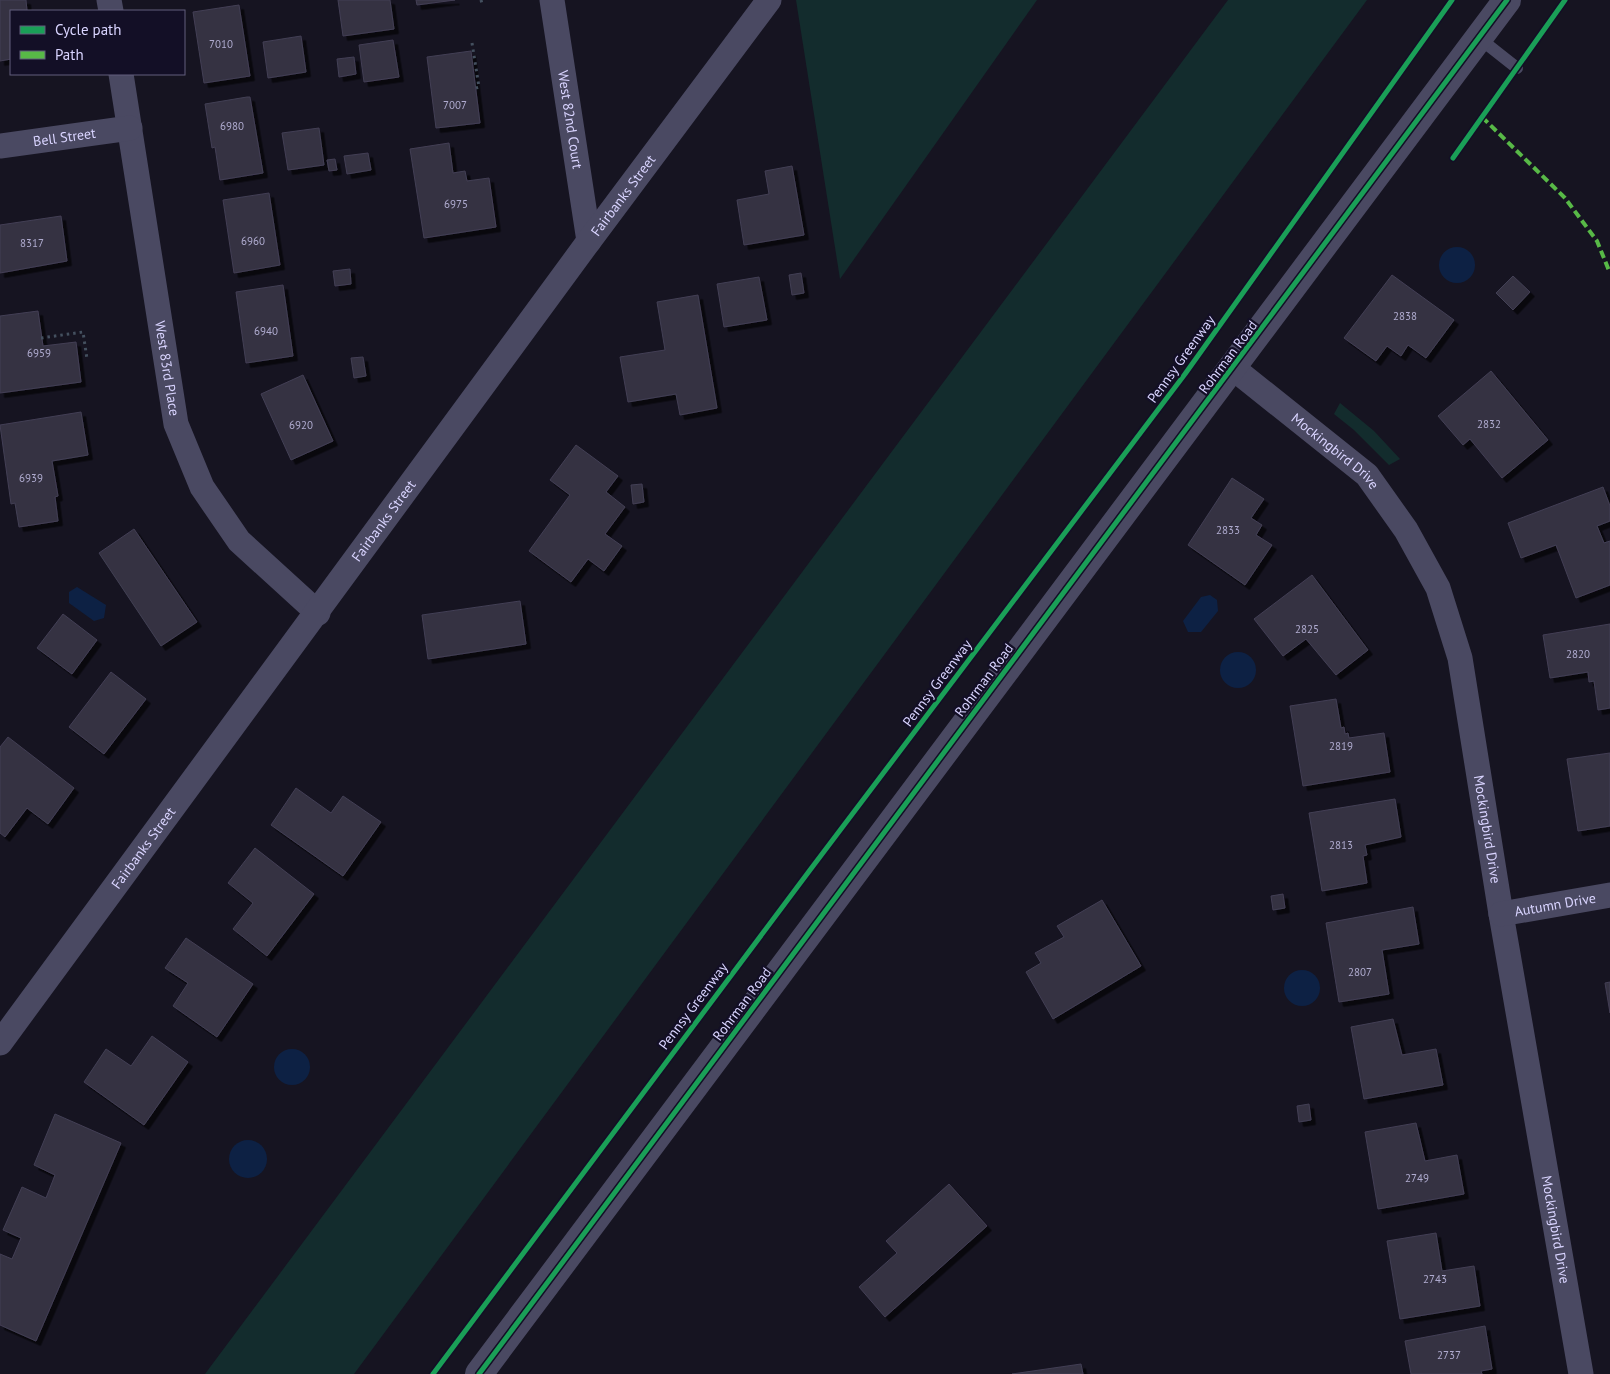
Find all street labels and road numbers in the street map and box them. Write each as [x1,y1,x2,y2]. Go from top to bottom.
street label: West 82nd Court [554,69,587,170]
street label: Bell Street [32,124,97,150]
street label: Fairbanks Street [587,151,659,240]
street label: Pennsy Greenway [1143,311,1219,406]
street label: Rohrman Road [1195,317,1261,397]
street label: West 83rd Place [151,320,184,417]
street label: Mockingbird Drive [1288,409,1383,493]
street label: Fairbanks Street [348,476,420,565]
street label: Pennsy Greenway [898,636,976,730]
street label: Rohrman Road [951,640,1017,720]
street label: Mockingbird Drive [1470,774,1505,885]
street label: Fairbanks Street [107,803,179,892]
street label: Autumn Drive [1513,889,1597,920]
street label: Pennsy Greenway [654,959,732,1053]
street label: Rohrman Road [709,964,775,1044]
street label: Mockingbird Drive [1538,1174,1574,1285]

